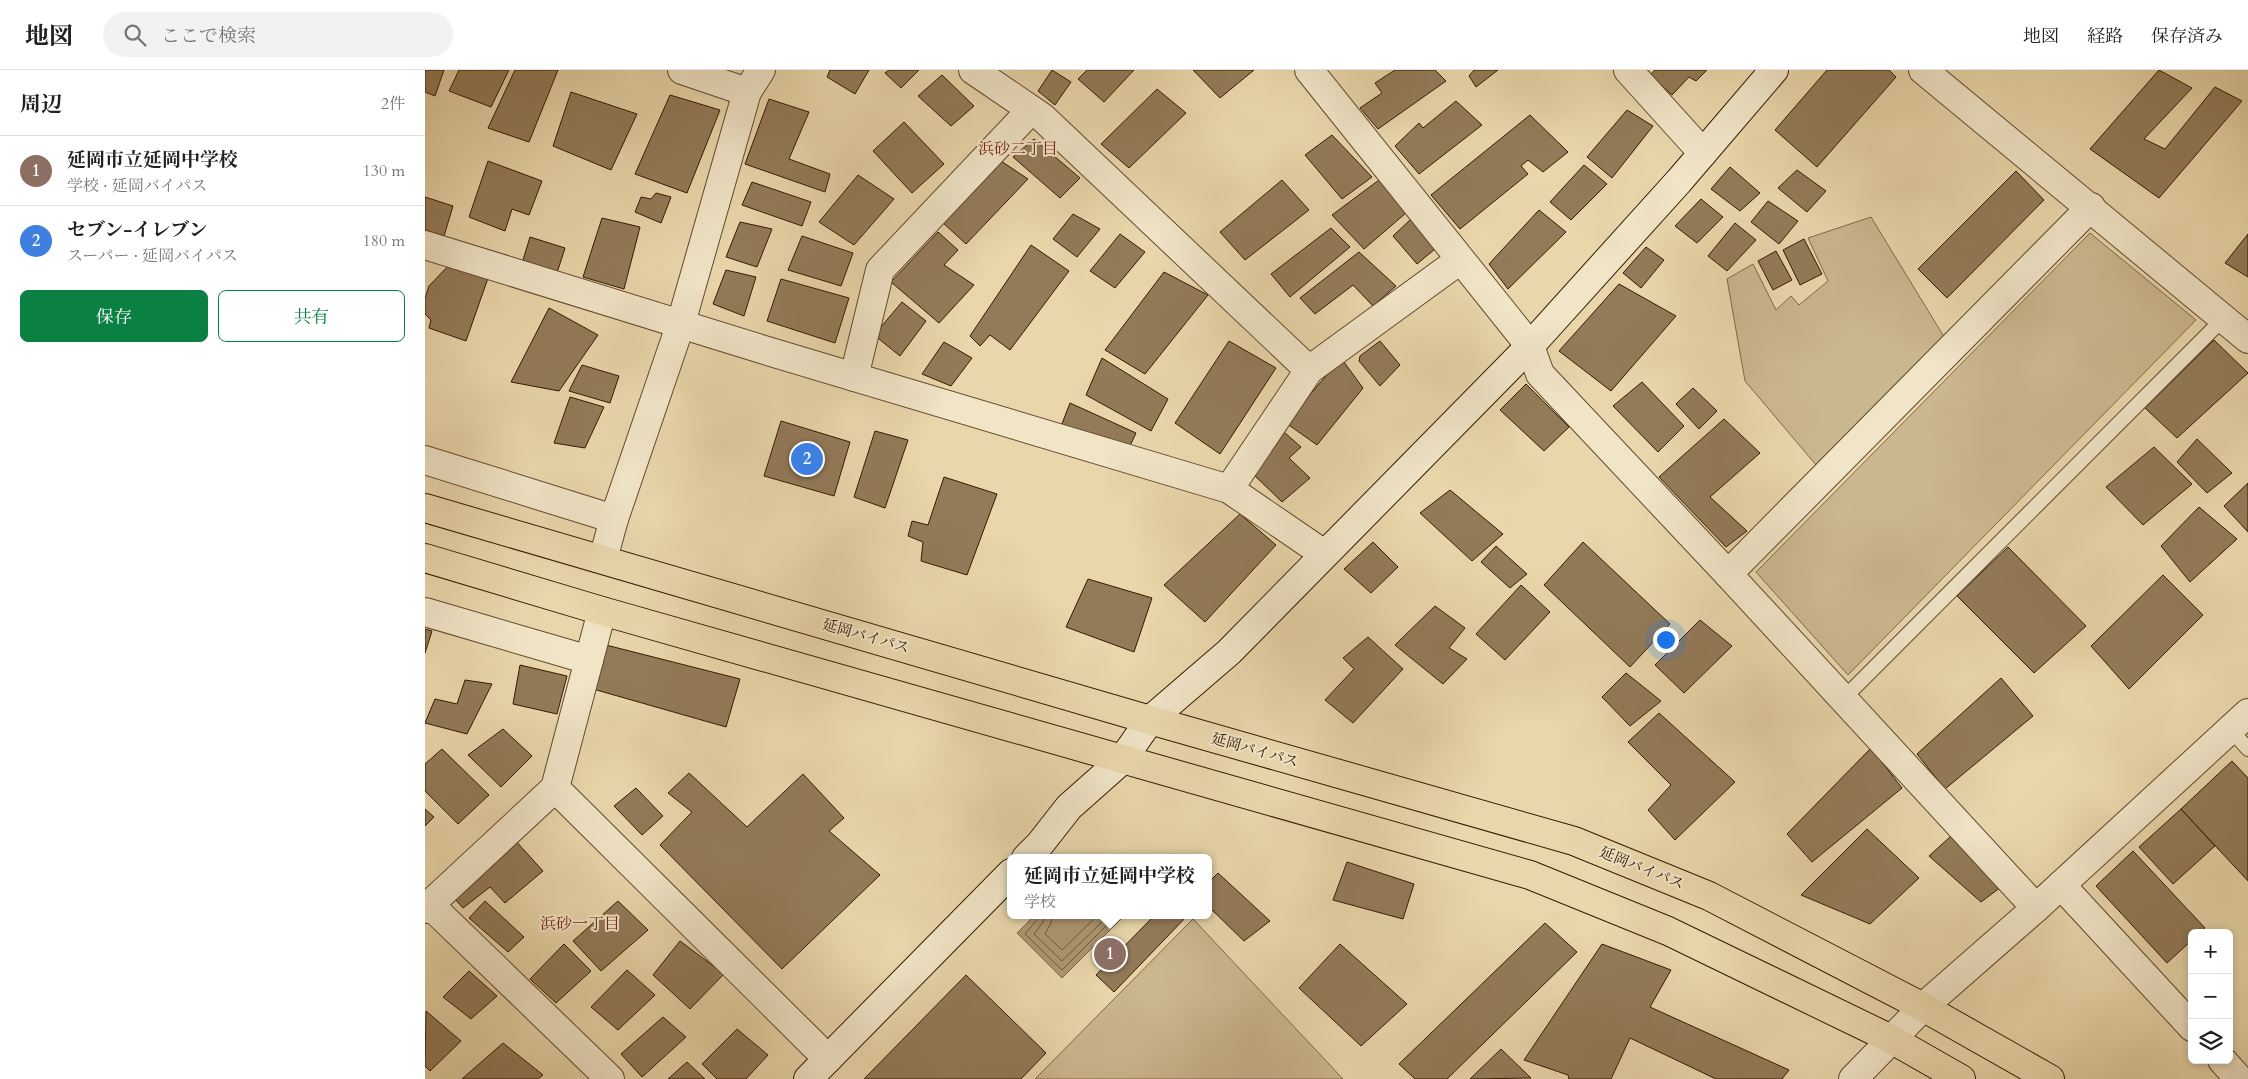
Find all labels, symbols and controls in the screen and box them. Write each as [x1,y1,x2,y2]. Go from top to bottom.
search box [103,12,453,57]
text: 地図 [25,20,73,53]
icon: search [121,21,149,49]
text: ここで検索 [161,23,256,49]
text: 地図 [2023,24,2059,49]
text: 経路 [2087,24,2123,49]
text: 保存済み [2151,24,2223,49]
text: 周辺 [20,90,62,119]
text: 2件 [381,93,405,115]
district label: 浜砂二丁目 [978,138,1058,160]
text: 延岡市立延岡中学校 [67,147,238,173]
text: 1 [32,160,40,182]
text: 130 m [363,160,405,182]
text: 学校 · 延岡バイパス [67,175,207,197]
text: セブン-イレブン [67,217,208,243]
text: 2 [32,230,40,252]
text: 180 m [363,230,405,252]
text: スーパー · 延岡バイパス [67,245,238,267]
button: 保存 [20,290,208,342]
button: 共有 [218,290,405,342]
pin: 2 [791,440,823,478]
street label: 延岡バイパス [820,614,912,658]
your location [1653,627,1679,653]
street label: 延岡バイパス [1209,728,1301,772]
street label: 延岡バイパス [1597,842,1687,894]
popup [1007,854,1212,919]
text: 延岡市立延岡中学校 [1024,863,1195,889]
text: 学校 [1024,891,1056,913]
district label: 浜砂一丁目 [540,913,620,935]
map controls [2188,929,2233,1064]
button: + [2188,929,2233,974]
pin: 1 [1094,935,1126,973]
button: − [2188,974,2233,1019]
button: layers [2188,1019,2233,1064]

